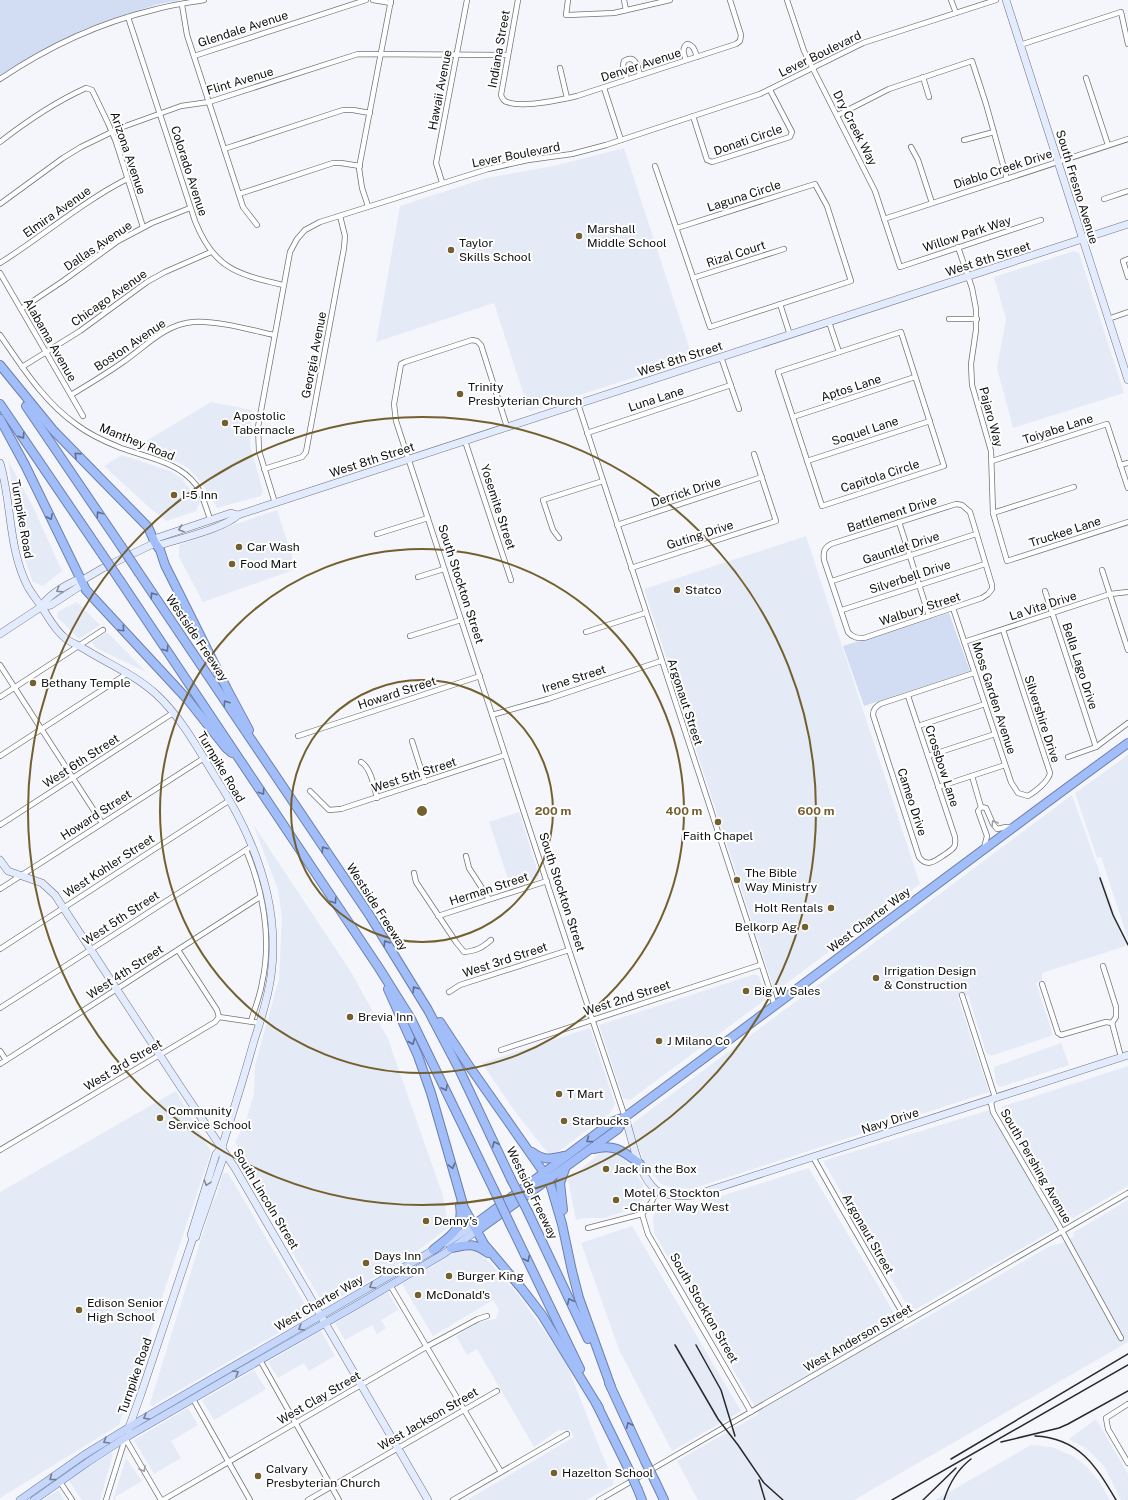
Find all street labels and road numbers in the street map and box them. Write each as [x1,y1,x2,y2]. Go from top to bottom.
street label: Glendale Avenue [196,8,290,50]
street label: Indiana Street [485,9,513,89]
street label: Lever Boulevard [777,28,863,80]
street label: Denver Avenue [599,45,683,85]
street label: Hawaii Avenue [425,48,455,131]
street label: Flint Avenue [205,64,275,98]
street label: Dry Creek Way [830,88,880,168]
street label: Arizona Avenue [107,110,149,196]
street label: Donati Circle [712,122,784,158]
street label: Colorado Avenue [168,124,210,218]
street label: South Fresno Avenue [1053,128,1101,246]
street label: Lever Boulevard [471,140,561,170]
street label: Diablo Creek Drive [952,146,1054,192]
street label: Laguna Circle [705,177,783,215]
street label: Elmira Avenue [20,183,94,241]
street label: Willow Park Way [921,213,1014,255]
street label: Dallas Avenue [61,218,135,274]
street label: Rizal Court [705,238,768,270]
street label: West 8th Street [944,239,1033,279]
street label: Chicago Avenue [68,267,150,329]
street label: Alabama Avenue [21,296,80,384]
street label: Georgia Avenue [299,310,329,400]
street label: Boston Avenue [92,316,169,374]
street label: West 8th Street [636,339,725,379]
street label: Aptos Lane [819,372,883,404]
street label: Luna Lane [626,383,686,415]
street label: Pajaro Way [976,385,1006,449]
street label: Toiyabe Lane [1021,411,1095,447]
street label: Soquel Lane [830,414,900,448]
street label: Manthey Road [97,421,177,463]
street label: West 8th Street [328,440,417,480]
street label: Capitola Circle [839,457,921,495]
street label: Yosemite Street [478,463,518,552]
street label: Derrick Drive [649,474,723,510]
street label: Turnpike Road [8,478,36,560]
street label: Battlement Drive [845,493,939,535]
street label: Truckee Lane [1027,514,1103,550]
street label: Guting Drive [665,518,735,552]
street label: South Stockton Street [435,523,487,646]
street label: Gauntlet Drive [861,529,941,567]
street label: Silverbell Drive [868,557,953,597]
street label: La Vita Drive [1008,588,1079,623]
street label: Walbury Street [878,589,963,629]
street label: Westside Freeway [163,592,231,684]
street label: Bella Lago Drive [1059,621,1101,711]
street label: Moss Garden Avenue [969,640,1019,756]
street label: Argonaut Street [664,657,706,747]
street label: Irene Street [540,662,608,696]
street label: Howard Street [356,674,438,712]
street label: Silvershire Drive [1021,674,1063,765]
street label: Crossbow Lane [922,723,962,809]
street label: Turnpike Road [194,729,248,805]
street label: West 6th Street [40,731,122,791]
street label: West 5th Street [370,755,459,795]
street label: Cameo Drive [894,766,930,838]
street label: Howard Street [58,787,134,843]
street label: West Kohler Street [61,831,157,901]
street label: South Stockton Street [536,831,588,954]
street label: Westside Freeway [344,861,411,954]
street label: Herman Street [448,869,531,908]
street label: West Charter Way [825,884,914,956]
street label: West 5th Street [80,888,162,948]
street label: West 3rd Street [461,940,550,980]
street label: West 4th Street [84,942,166,1002]
street label: West 2nd Street [582,977,672,1019]
street label: West 3rd Street [81,1036,165,1094]
street label: Navy Drive [859,1105,921,1137]
street label: South Pershing Avenue [997,1106,1075,1226]
street label: Westside Freeway [503,1144,561,1242]
street label: South Lincoln Street [230,1146,302,1252]
street label: Argonaut Street [839,1191,897,1277]
street label: South Stockton Street [667,1251,741,1366]
street label: West Charter Way [272,1272,366,1334]
street label: West Anderson Street [801,1301,915,1375]
street label: Turnpike Road [115,1336,155,1416]
street label: West Clay Street [275,1368,363,1428]
street label: West Jackson Street [375,1384,481,1453]

